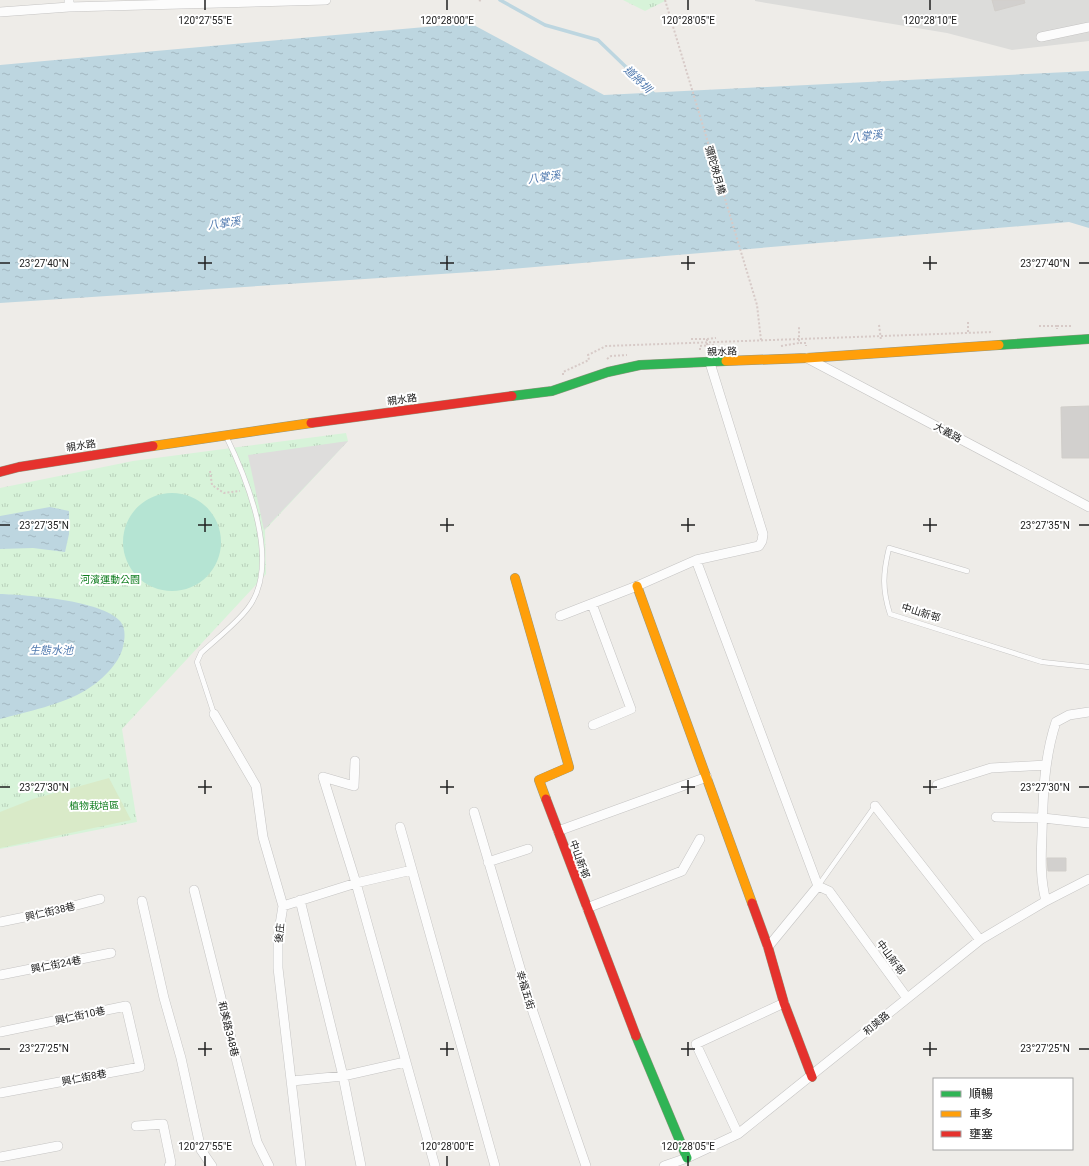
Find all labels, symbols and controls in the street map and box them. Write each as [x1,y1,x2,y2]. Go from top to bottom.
text: 120°27'55"E [178,15,232,26]
text: 120°28'00"E [420,15,474,26]
text: 120°28'05"E [661,15,715,26]
text: 120°28'10"E [903,15,957,26]
water label: 道將圳 [621,63,655,97]
water label: 八掌溪 [849,128,885,145]
street label: 彌陀映月橋 [703,145,728,196]
water label: 八掌溪 [527,168,563,186]
water label: 八掌溪 [207,214,243,232]
text: 23°27'40"N [19,258,69,269]
text: 23°27'40"N [1020,258,1070,269]
street label: 親水路 [707,345,737,358]
street label: 親水路 [386,392,418,407]
street label: 大義路 [932,421,964,444]
street label: 親水路 [65,438,97,453]
text: 23°27'35"N [19,520,69,531]
text: 23°27'35"N [1020,520,1070,531]
park label: 河濱運動公園 [80,574,140,585]
street label: 中山新邨 [900,601,942,624]
water label: 生態水池 [29,644,74,657]
text: 23°27'30"N [19,782,69,793]
text: 23°27'30"N [1020,782,1070,793]
park label: 植物栽培區 [69,800,119,811]
street label: 中山新邨 [568,838,592,880]
street label: 興仁街38巷 [24,900,76,923]
street label: 後庄 [273,923,286,943]
street label: 中山新邨 [874,938,907,977]
street label: 興仁街24巷 [30,954,82,975]
street label: 幸福五街 [514,969,537,1011]
street label: 和美路348巷 [216,1000,241,1058]
street label: 興仁街10巷 [54,1005,106,1026]
street label: 和美路 [861,1010,891,1037]
text: 23°27'25"N [19,1043,69,1054]
text: 23°27'25"N [1020,1043,1070,1054]
street label: 興仁街8巷 [61,1068,108,1087]
legend [933,1078,1073,1150]
text: 順暢 [969,1087,993,1101]
text: 車多 [969,1107,993,1121]
text: 壅塞 [969,1127,993,1141]
text: 120°27'55"E [178,1141,232,1152]
text: 120°28'00"E [420,1141,474,1152]
text: 120°28'05"E [661,1141,715,1152]

